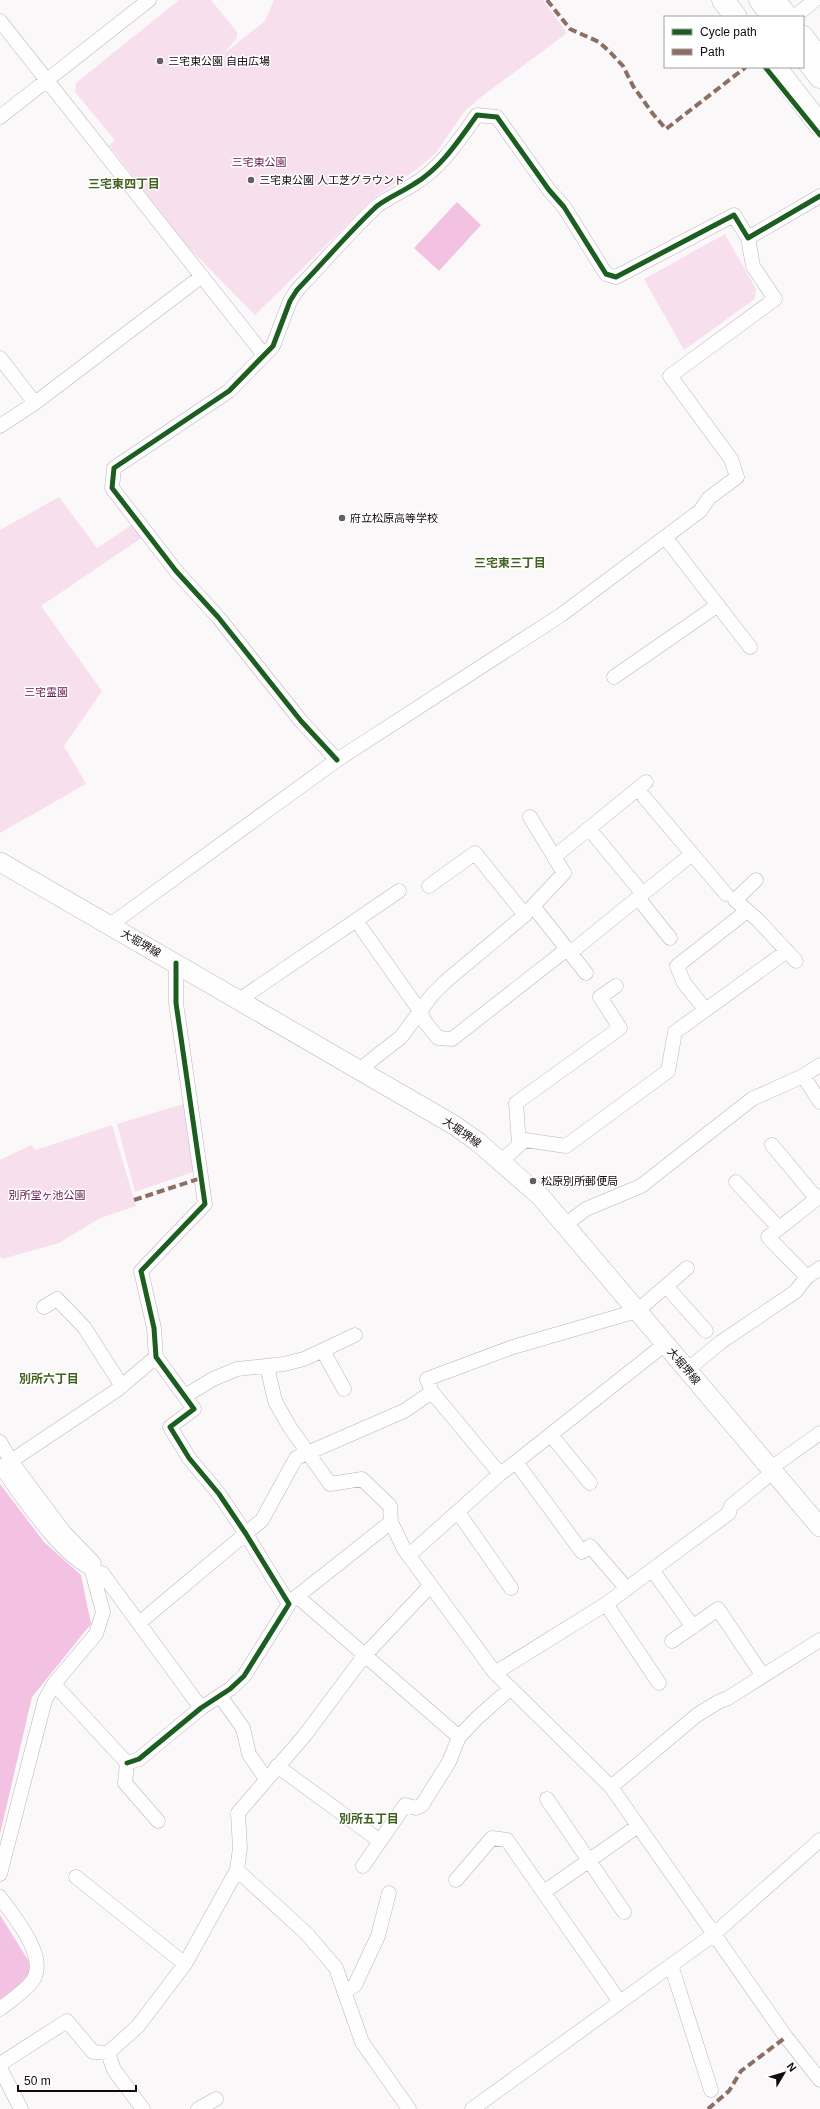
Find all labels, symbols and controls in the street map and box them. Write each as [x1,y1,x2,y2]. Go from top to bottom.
legend [664,16,804,68]
text: Cycle path [700,25,757,39]
text: Path [700,45,725,59]
place label: 三宅東公園 自由広場 [168,55,270,67]
marker: 三宅東公園 自由広場 [155,56,165,66]
park label: 三宅東公園 [232,156,287,168]
place label: 三宅東公園 人工芝グラウンド [259,174,405,186]
marker: 三宅東公園 人工芝グラウンド [246,175,256,185]
district label: 三宅東四丁目 [88,177,160,191]
place label: 府立松原高等学校 [350,512,438,524]
marker: 府立松原高等学校 [337,513,347,523]
district label: 三宅東三丁目 [474,556,546,570]
park label: 三宅霊園 [24,686,68,698]
street label: 大堀堺線 [119,927,163,959]
street label: 大堀堺線 [441,1114,483,1150]
place label: 松原別所郵便局 [541,1175,618,1187]
marker: 松原別所郵便局 [528,1176,538,1186]
park label: 別所堂ヶ池公園 [9,1189,86,1201]
street label: 大堀堺線 [665,1345,703,1387]
district label: 別所六丁目 [19,1372,79,1386]
district label: 別所五丁目 [339,1812,399,1826]
north arrow [764,2053,804,2093]
text: N [785,2060,799,2074]
scale bar [18,2067,136,2093]
text: 50 m [24,2074,51,2088]

